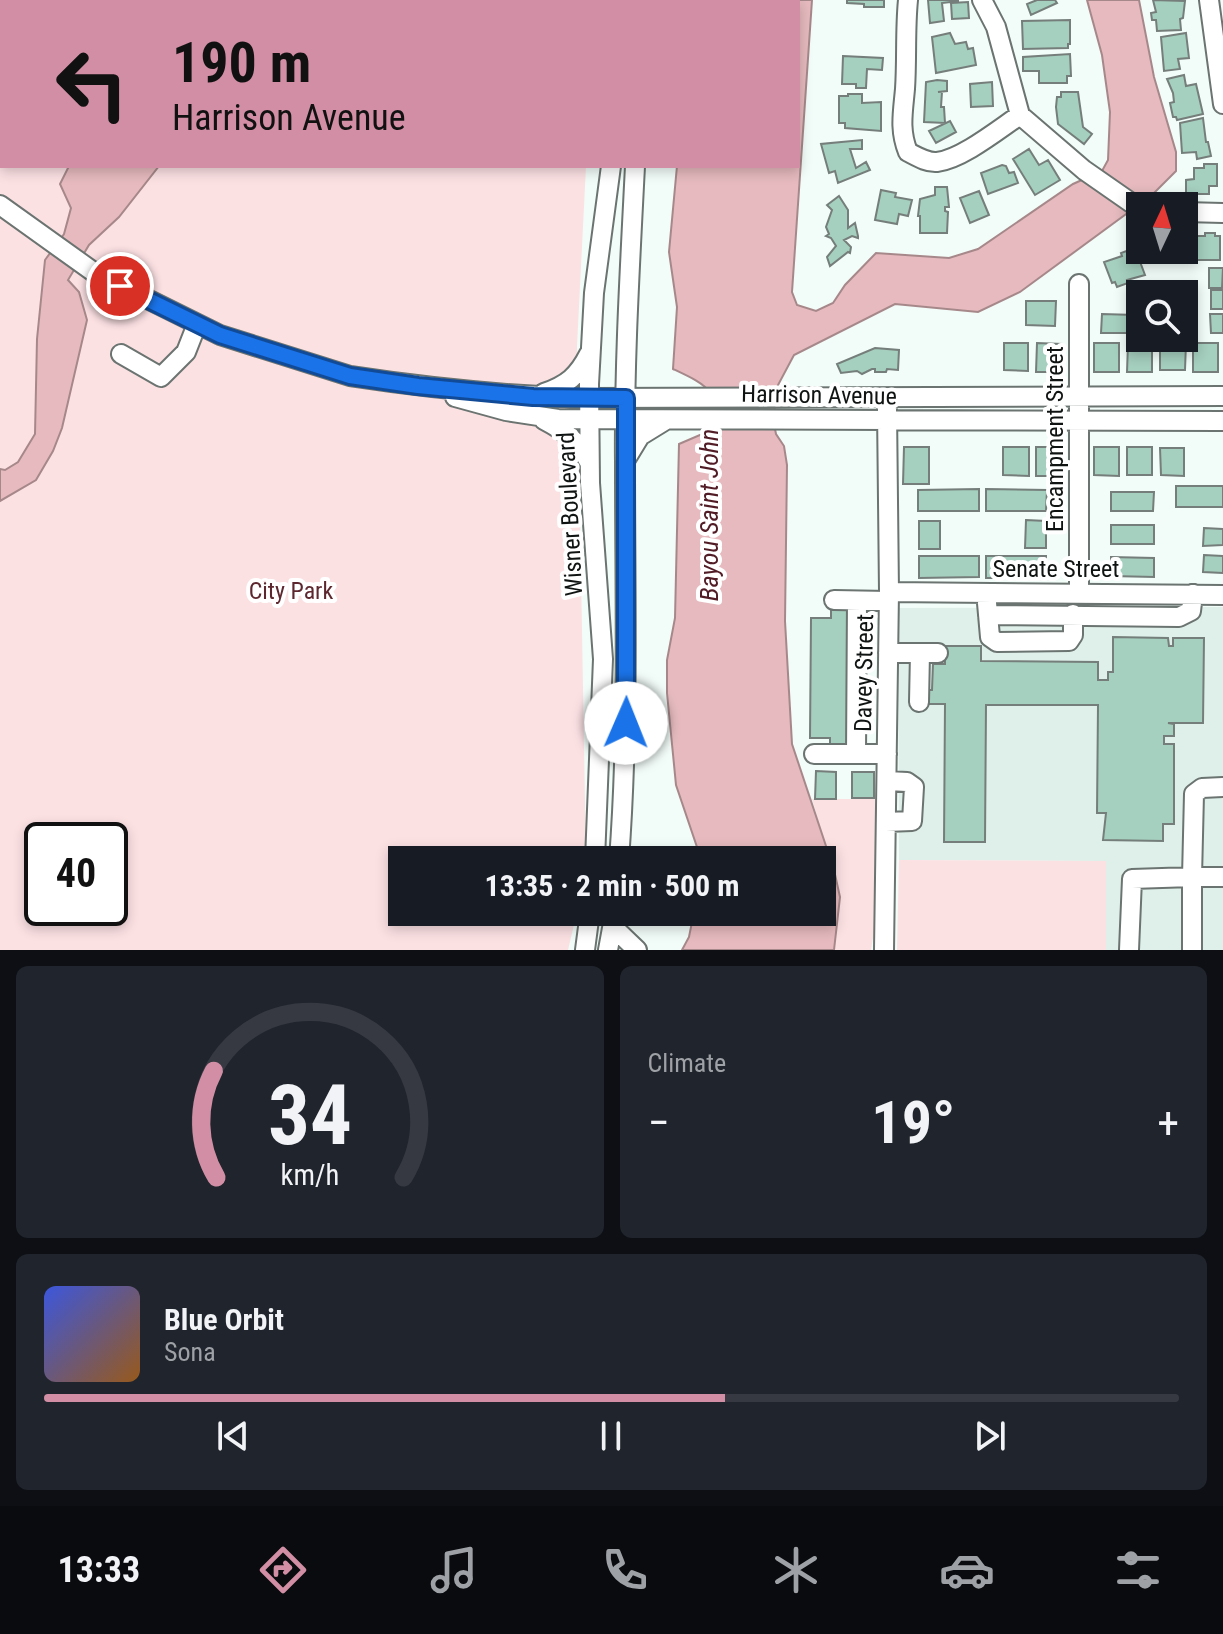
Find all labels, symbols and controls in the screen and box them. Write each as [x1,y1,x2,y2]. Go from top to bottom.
text: 190 m [172,30,311,96]
icon: left [40,32,144,136]
text: Harrison Avenue [172,97,406,139]
north arrow [1126,192,1198,264]
map controls [1126,192,1198,352]
pin [86,252,154,320]
icon: arrive [98,264,142,308]
button: search [1126,280,1198,352]
street label: Encampment Street [1041,346,1069,532]
street label: Harrison Avenue [741,380,897,410]
water label: Bayou Saint John [694,429,724,601]
street label: Wisner Boulevard [552,431,588,597]
street label: Senate Street [993,555,1119,583]
park label: City Park [249,577,333,605]
street label: Davey Street [849,614,879,732]
position arrow [584,681,668,765]
speed limit sign: 40 [24,822,128,926]
text: 13:35 · 2 min · 500 m [485,868,739,903]
text: Climate [648,1048,726,1078]
text: 34 [268,1067,352,1164]
text: 19° [871,1087,955,1158]
text: − [648,1097,670,1149]
text: + [1157,1097,1179,1149]
text: km/h [280,1158,339,1192]
text: Blue Orbit [164,1302,284,1337]
text: Sona [164,1337,216,1367]
icon: previous [211,1414,255,1458]
icon: pause [589,1414,633,1458]
icon: next [968,1414,1012,1458]
icon: directions [255,1542,311,1598]
icon: music [426,1542,482,1598]
icon: phone [597,1542,653,1598]
icon: climate [768,1542,824,1598]
icon: car [939,1542,995,1598]
icon: filters [1110,1542,1166,1598]
text: 13:33 [57,1549,140,1591]

